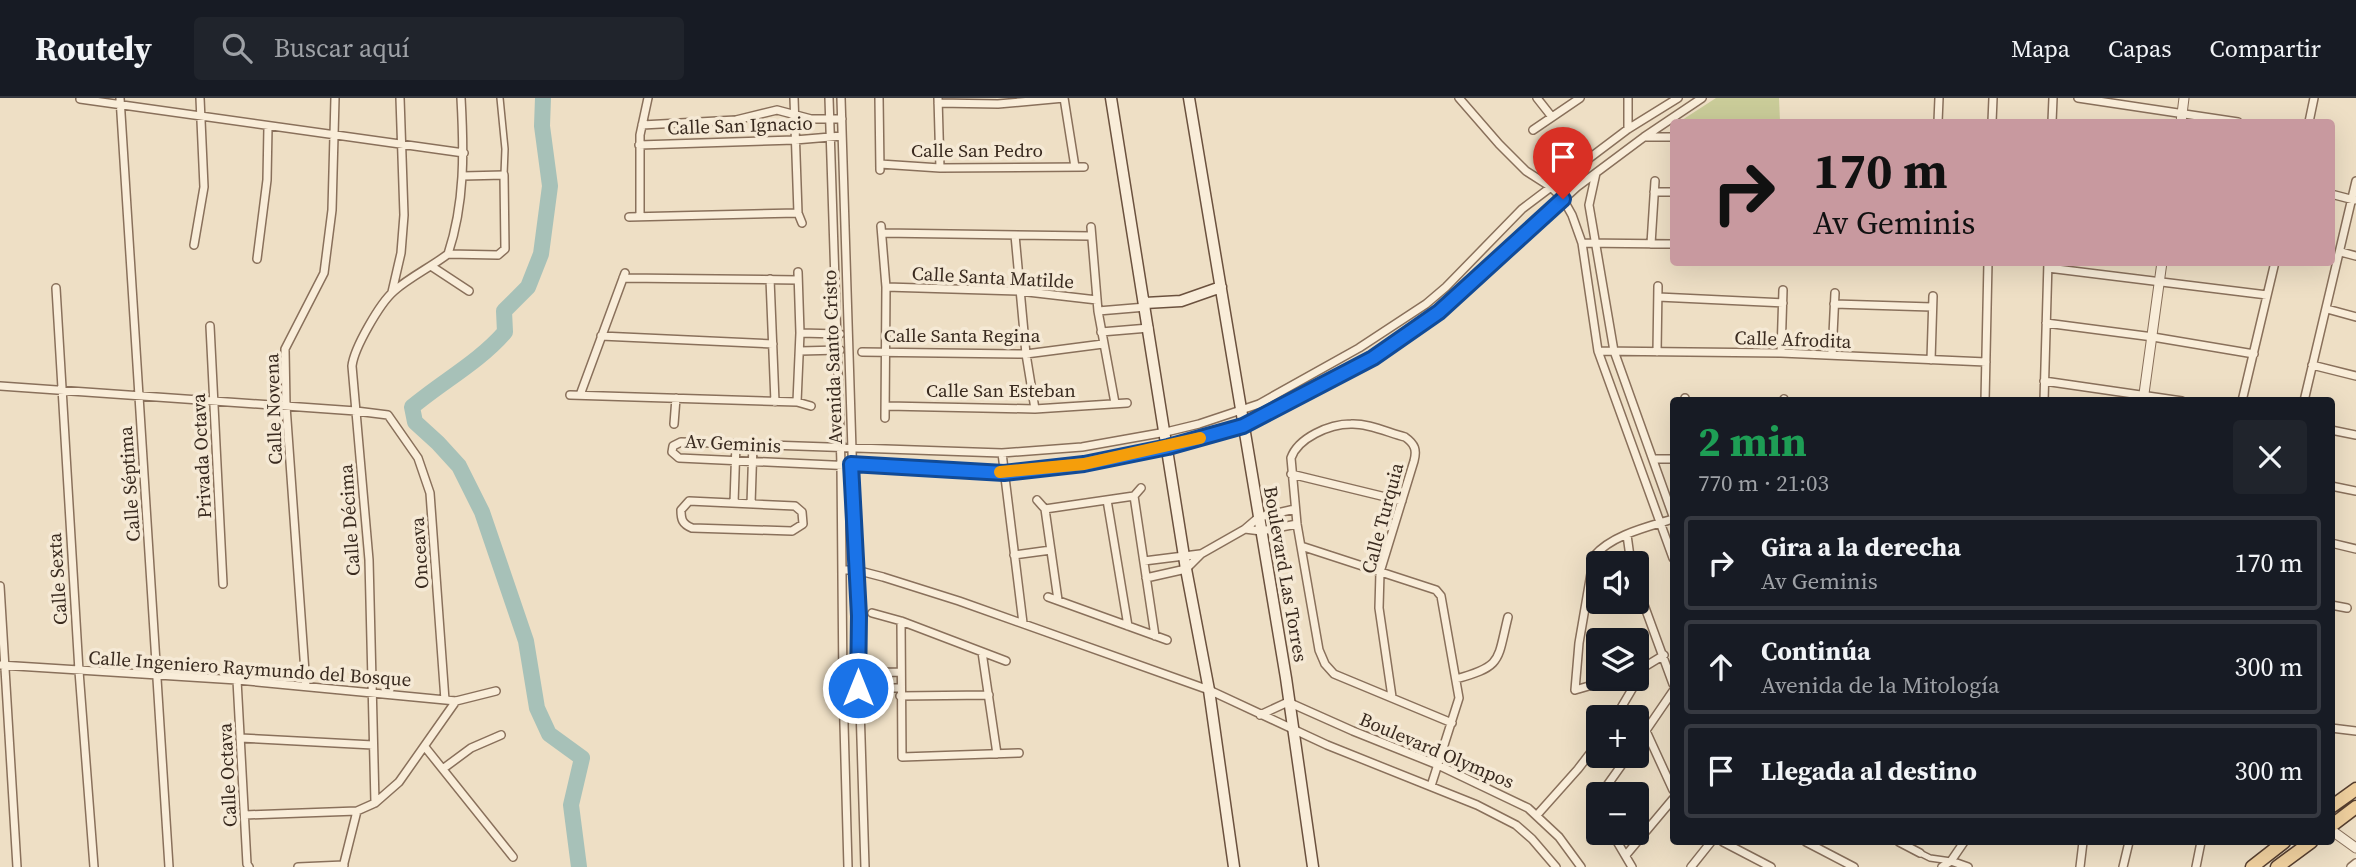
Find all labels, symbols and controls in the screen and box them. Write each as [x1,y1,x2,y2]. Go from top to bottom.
search box [194,17,684,80]
text: Routely [35,26,152,71]
icon: search [218,29,256,67]
text: Buscar aquí [274,30,410,66]
text: Mapa [2011,32,2070,65]
text: Capas [2108,32,2172,65]
text: Compartir [2210,32,2321,65]
street label: Calle San Ignacio [667,109,813,141]
pin [1533,127,1593,199]
street label: Calle San Pedro [911,137,1043,163]
text: 170 m [1813,137,1948,204]
icon: arrive [1544,138,1582,176]
icon: right [1698,147,1789,238]
text: Av Geminis [1813,201,1975,245]
street label: Calle Santa Matilde [911,260,1075,294]
street label: Avenida Santo Cristo [816,269,848,445]
street label: Calle Santa Regina [884,322,1041,348]
street label: Calle Afrodita [1734,324,1852,354]
street label: Calle Novena [258,353,288,465]
street label: Calle San Esteban [926,377,1076,403]
street label: Privada Octava [185,392,217,519]
text: 2 min [1698,412,1807,470]
button: close [2233,420,2307,494]
street label: Calle Séptima [112,425,146,543]
street label: Av Geminis [684,427,782,459]
street label: Calle Turquia [1355,459,1409,576]
street label: Calle Décima [332,463,366,577]
text: 770 m · 21:03 [1698,467,1829,499]
street label: Boulevard Las Torres [1258,484,1314,664]
street label: Onceava [403,516,434,590]
text: Gira a la derecha [1761,529,1961,565]
street label: Calle Sexta [41,532,73,626]
icon: right [1702,544,1740,582]
text: 170 m [2235,545,2303,581]
map controls [1586,551,1649,845]
button: sound [1586,551,1649,614]
text: Av Geminis [1761,565,1878,597]
button: layers [1586,628,1649,691]
text: Continúa [1761,633,1871,669]
street label: Calle Ingeniero Raymundo del Bosque [88,644,412,692]
icon: ahead [1702,648,1740,686]
text: 300 m [2235,649,2303,685]
position arrow [821,651,895,725]
text: Avenida de la Mitología [1761,669,2000,701]
button: + [1586,705,1649,768]
street label: Boulevard Olympos [1356,706,1518,794]
street label: Calle Octava [211,722,243,828]
icon: arrive [1702,752,1740,790]
text: Llegada al destino [1761,753,1977,789]
text: 300 m [2235,753,2303,789]
button: − [1586,782,1649,845]

